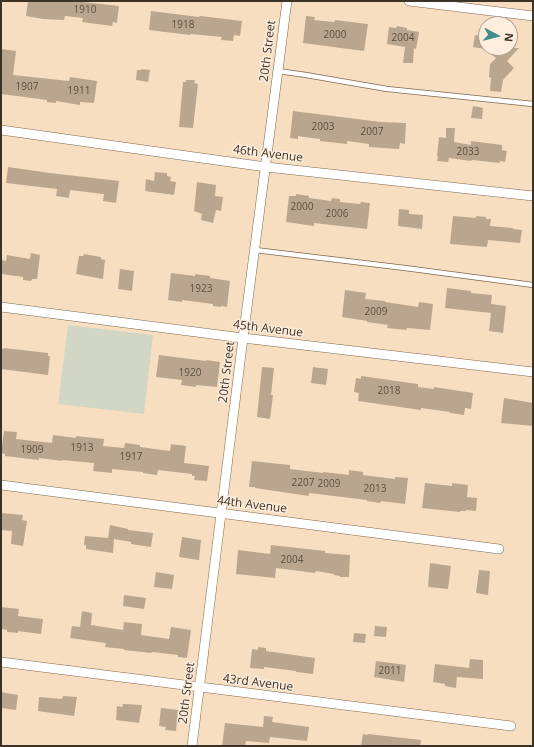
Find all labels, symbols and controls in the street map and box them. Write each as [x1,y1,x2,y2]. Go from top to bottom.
house number: 1910 [74,4,96,16]
north arrow [478,16,518,56]
house number: 1918 [172,19,194,31]
street label: 20th Street [257,19,279,83]
house number: 2000 [324,29,346,41]
house number: 2004 [392,32,414,44]
text: N [501,32,517,43]
house number: 1907 [16,81,38,93]
house number: 1911 [68,85,90,97]
house number: 2003 [312,121,334,133]
house number: 2007 [361,126,383,138]
street label: 46th Avenue [232,143,304,165]
house number: 2033 [457,146,479,158]
house number: 2000 [291,201,313,213]
house number: 2006 [326,208,348,220]
house number: 1923 [190,283,212,295]
house number: 2009 [365,306,387,318]
street label: 45th Avenue [232,318,304,340]
street label: 20th Street [216,340,238,404]
house number: 1920 [179,367,201,379]
house number: 2018 [378,385,400,397]
house number: 1913 [71,442,93,454]
house number: 1909 [21,444,43,456]
house number: 1917 [120,451,142,463]
house number: 2207 [292,477,314,489]
house number: 2009 [318,478,340,490]
house number: 2013 [364,483,386,495]
street label: 44th Avenue [216,494,288,516]
house number: 2004 [281,554,303,566]
street label: 20th Street [176,661,198,725]
house number: 2011 [379,665,401,677]
street label: 43rd Avenue [222,672,294,694]

